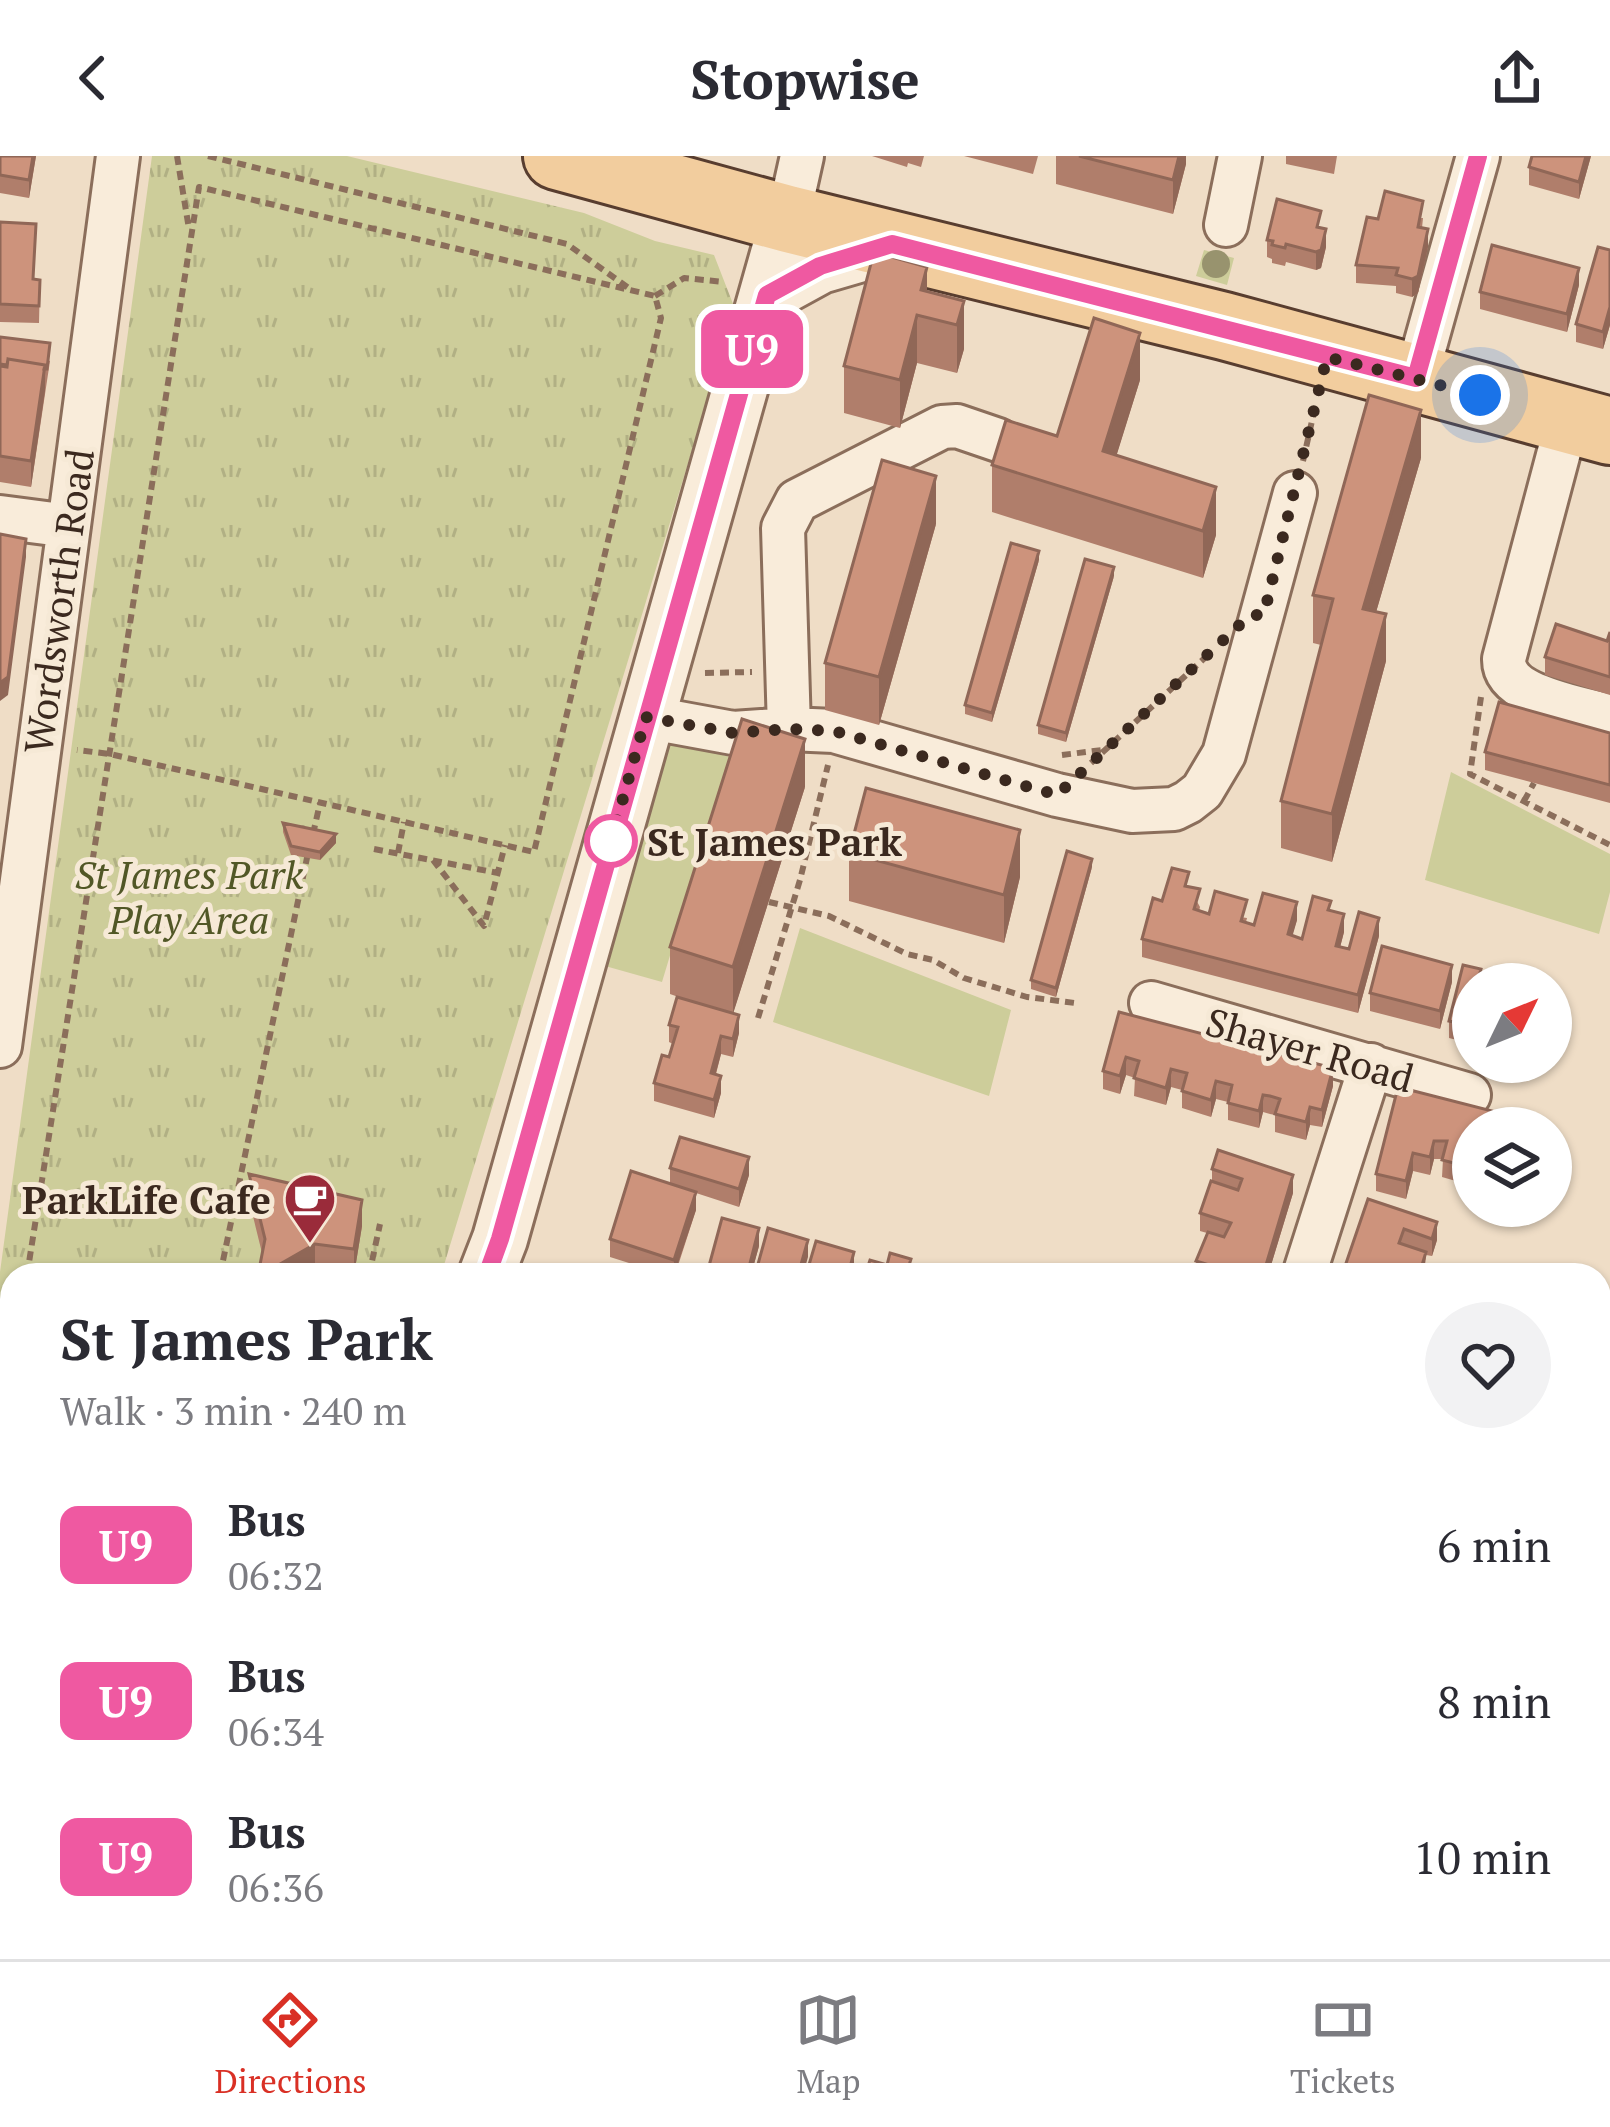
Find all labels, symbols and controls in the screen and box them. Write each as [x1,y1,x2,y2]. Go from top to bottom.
text: Stopwise [690,43,920,114]
icon: back [60,45,126,111]
icon: share [1484,45,1550,111]
line badge: U9 [698,310,806,388]
text: U9 [725,321,779,377]
your location [1450,365,1510,425]
street label: Wordsworth Road [11,445,105,757]
place label: St James Park [647,815,902,867]
marker: St James Park [586,816,636,866]
park label: St James Park Play Area [75,848,304,945]
north arrow [1452,963,1572,1083]
map controls [1452,963,1572,1227]
street label: Shayer Road [1200,995,1420,1103]
button: layers [1452,1107,1572,1227]
cafe icon: ParkLife Cafe [282,1171,338,1245]
place label: ParkLife Cafe [22,1173,271,1225]
text: St James Park [60,1301,433,1376]
button: heart [1425,1302,1551,1428]
text: Walk · 3 min · 240 m [60,1384,406,1436]
text: Bus [228,1489,306,1549]
text: 6 min [1437,1515,1551,1575]
text: U9 [99,1517,153,1573]
text: 06:32 [228,1549,324,1601]
text: Bus [228,1645,306,1705]
text: 8 min [1437,1671,1551,1731]
text: U9 [99,1673,153,1729]
text: 06:34 [228,1705,324,1757]
text: Bus [228,1801,306,1861]
text: 10 min [1413,1827,1551,1887]
text: U9 [99,1829,153,1885]
text: 06:36 [228,1861,324,1913]
tab: Directions [214,1987,367,2102]
tab: Map [795,1987,861,2102]
tab: Tickets [1290,1987,1396,2102]

